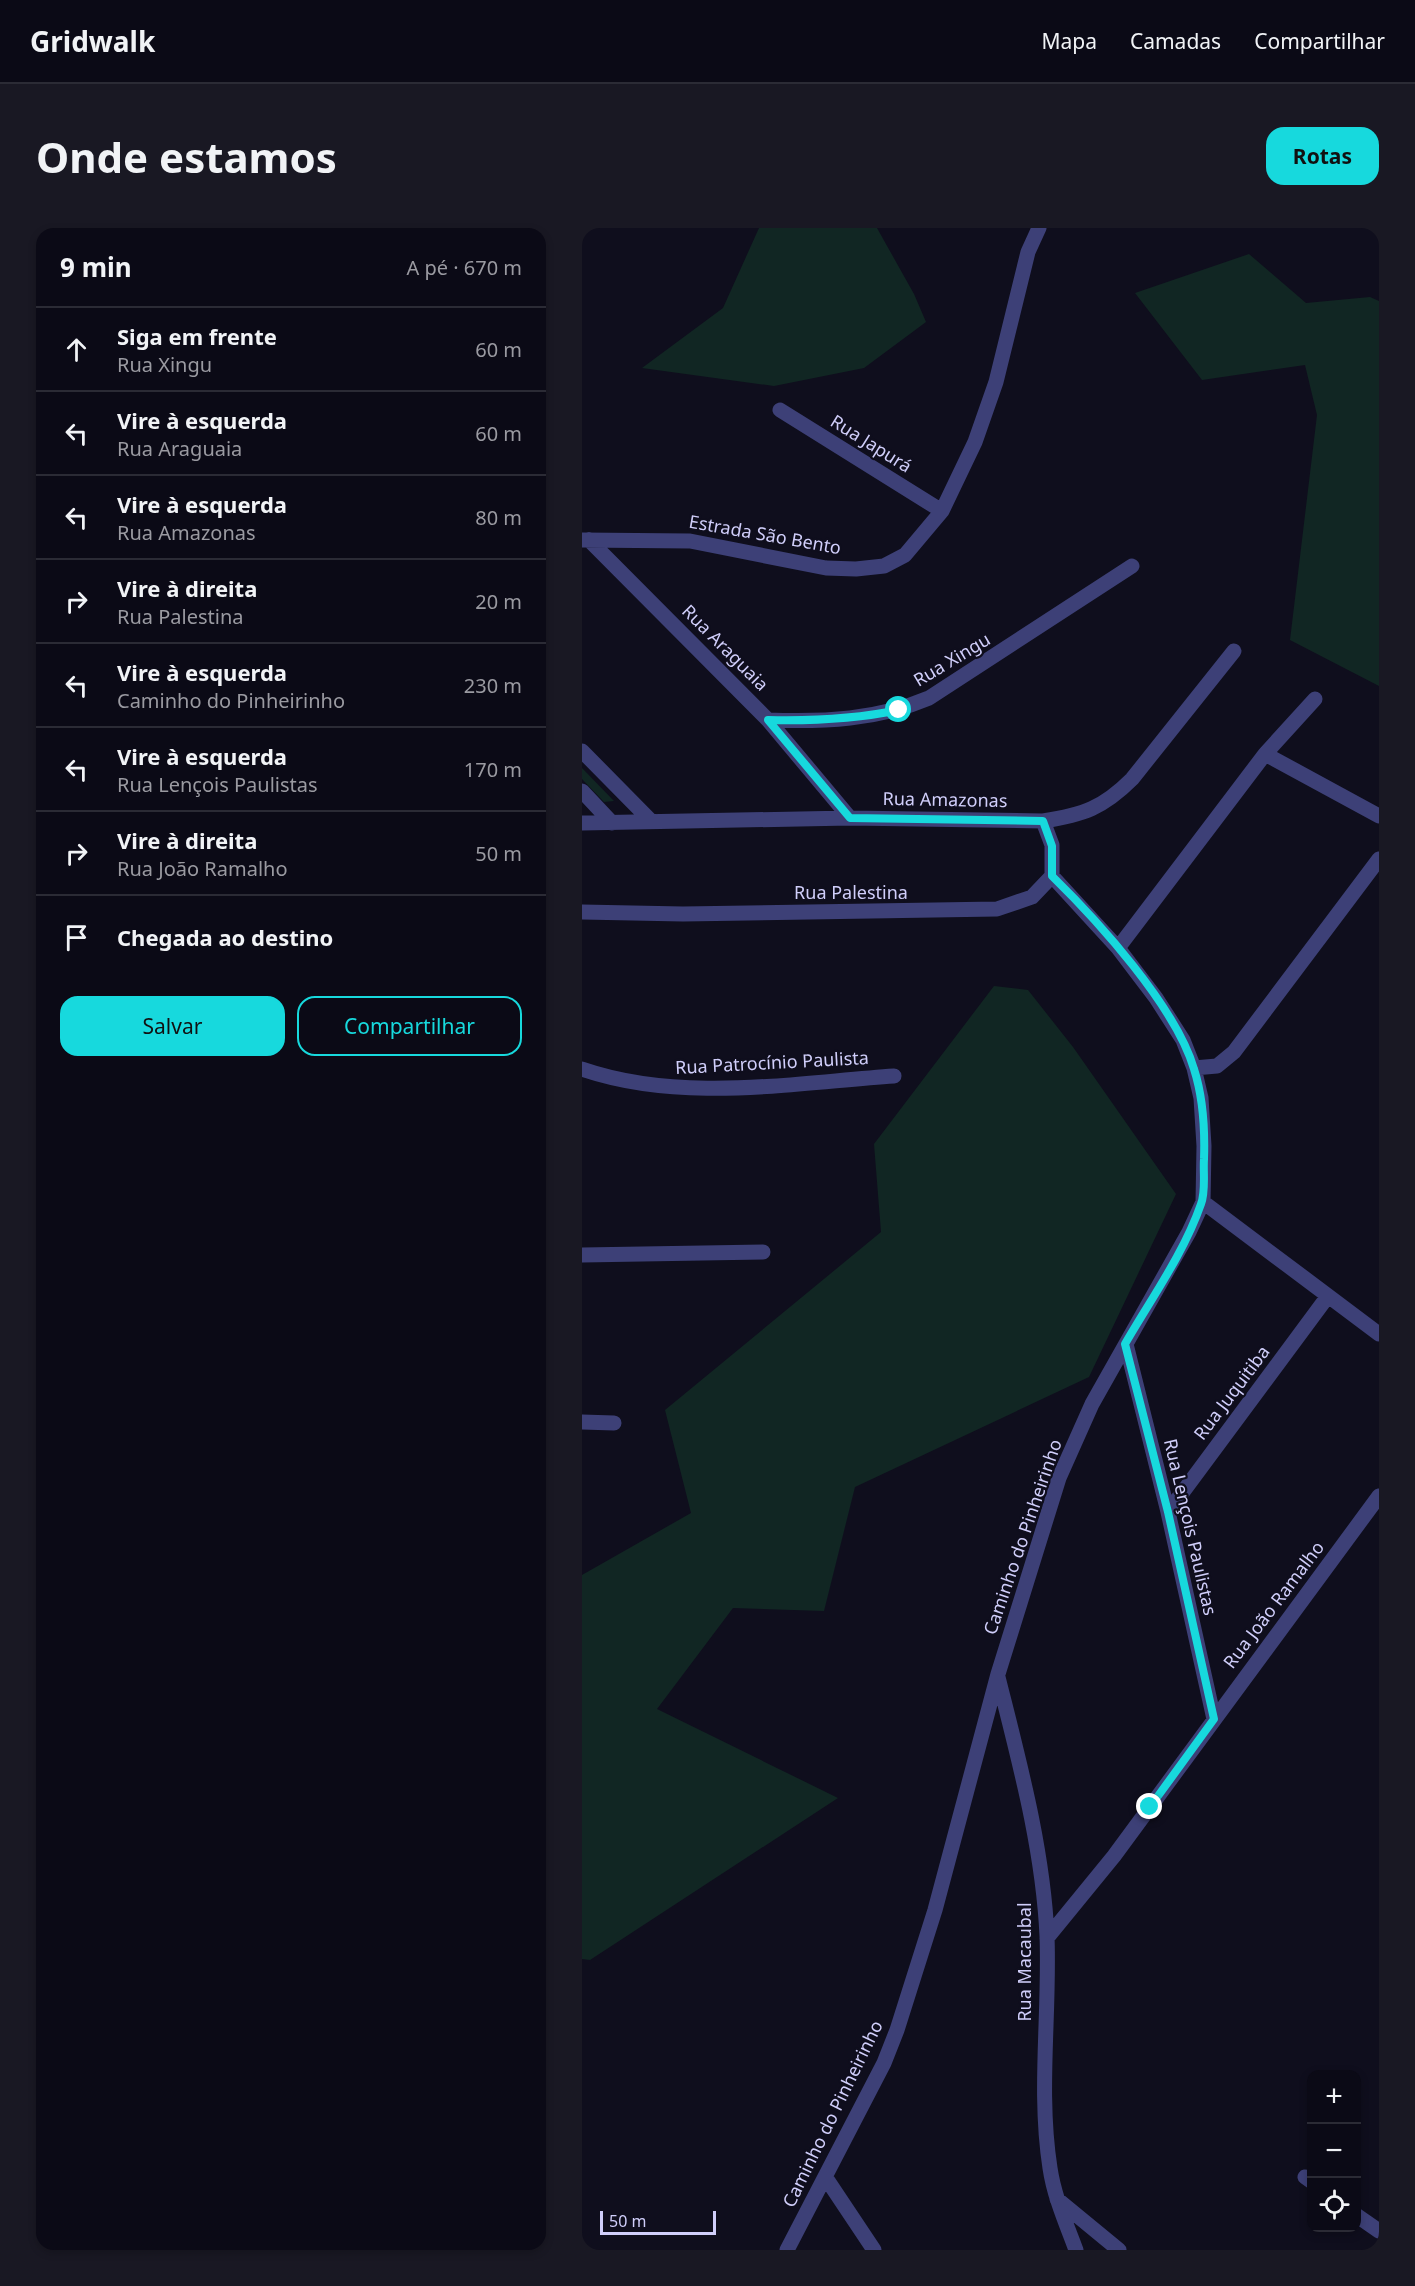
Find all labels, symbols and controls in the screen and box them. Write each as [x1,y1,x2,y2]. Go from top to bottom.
text: Gridwalk [30,22,155,60]
text: Mapa [1041,27,1097,55]
text: Camadas [1130,27,1221,55]
text: Compartilhar [1254,27,1385,55]
button: Rotas [1266,127,1379,185]
text: Onde estamos [36,128,337,185]
text: 9 min [60,249,132,285]
text: A pé · 670 m [406,254,522,281]
text: Siga em frente [117,321,277,351]
icon: ahead [60,333,93,366]
text: 60 m [475,336,522,363]
text: Rua Xingu [117,351,212,378]
text: Vire à esquerda [117,405,287,435]
street label: Rua Japurá [826,409,917,478]
icon: left [60,417,93,450]
text: 60 m [475,420,522,447]
text: Rua Araguaia [117,435,242,462]
text: Vire à esquerda [117,489,287,519]
icon: left [60,501,93,534]
text: 80 m [475,504,522,531]
street label: Estrada São Bento [687,509,843,559]
text: Rua Amazonas [117,519,256,546]
text: Vire à direita [117,573,257,603]
icon: right [60,585,93,618]
text: 20 m [475,588,522,615]
street label: Rua Araguaia [677,599,774,696]
text: Rua Palestina [117,603,244,630]
street label: Rua Xingu [909,627,994,691]
text: Vire à esquerda [117,657,287,687]
icon: left [60,669,93,702]
text: 230 m [464,672,522,699]
text: Caminho do Pinheirinho [117,687,345,714]
route start [885,696,911,722]
text: Vire à esquerda [117,741,287,771]
icon: left [60,753,93,786]
text: 170 m [464,756,522,783]
text: Rua Lençois Paulistas [117,771,318,798]
street label: Rua Amazonas [882,786,1008,812]
text: Vire à direita [117,825,257,855]
icon: right [60,837,93,870]
text: 50 m [475,840,522,867]
text: Rua João Ramalho [117,855,288,882]
street label: Rua Palestina [794,880,908,904]
icon: arrive [60,921,93,954]
text: Chegada ao destino [117,922,333,952]
button: Salvar [60,996,285,1056]
button: Compartilhar [297,996,522,1056]
street label: Rua Patrocínio Paulista [675,1045,869,1079]
street label: Rua Juquitiba [1188,1340,1275,1444]
street label: Caminho do Pinheirinho [977,1436,1067,1638]
street label: Rua Lençois Paulistas [1159,1436,1223,1617]
street label: Rua João Ramalho [1217,1536,1329,1673]
route end [1136,1793,1162,1819]
street label: Rua Macaubal [1012,1902,1036,2022]
street label: Caminho do Pinheirinho [776,2016,888,2211]
map controls [1307,2070,1361,2232]
button: + [1307,2070,1361,2124]
button: − [1307,2124,1361,2178]
button: locate [1307,2178,1361,2232]
scale bar [600,2208,716,2236]
text: 50 m [609,2210,646,2232]

